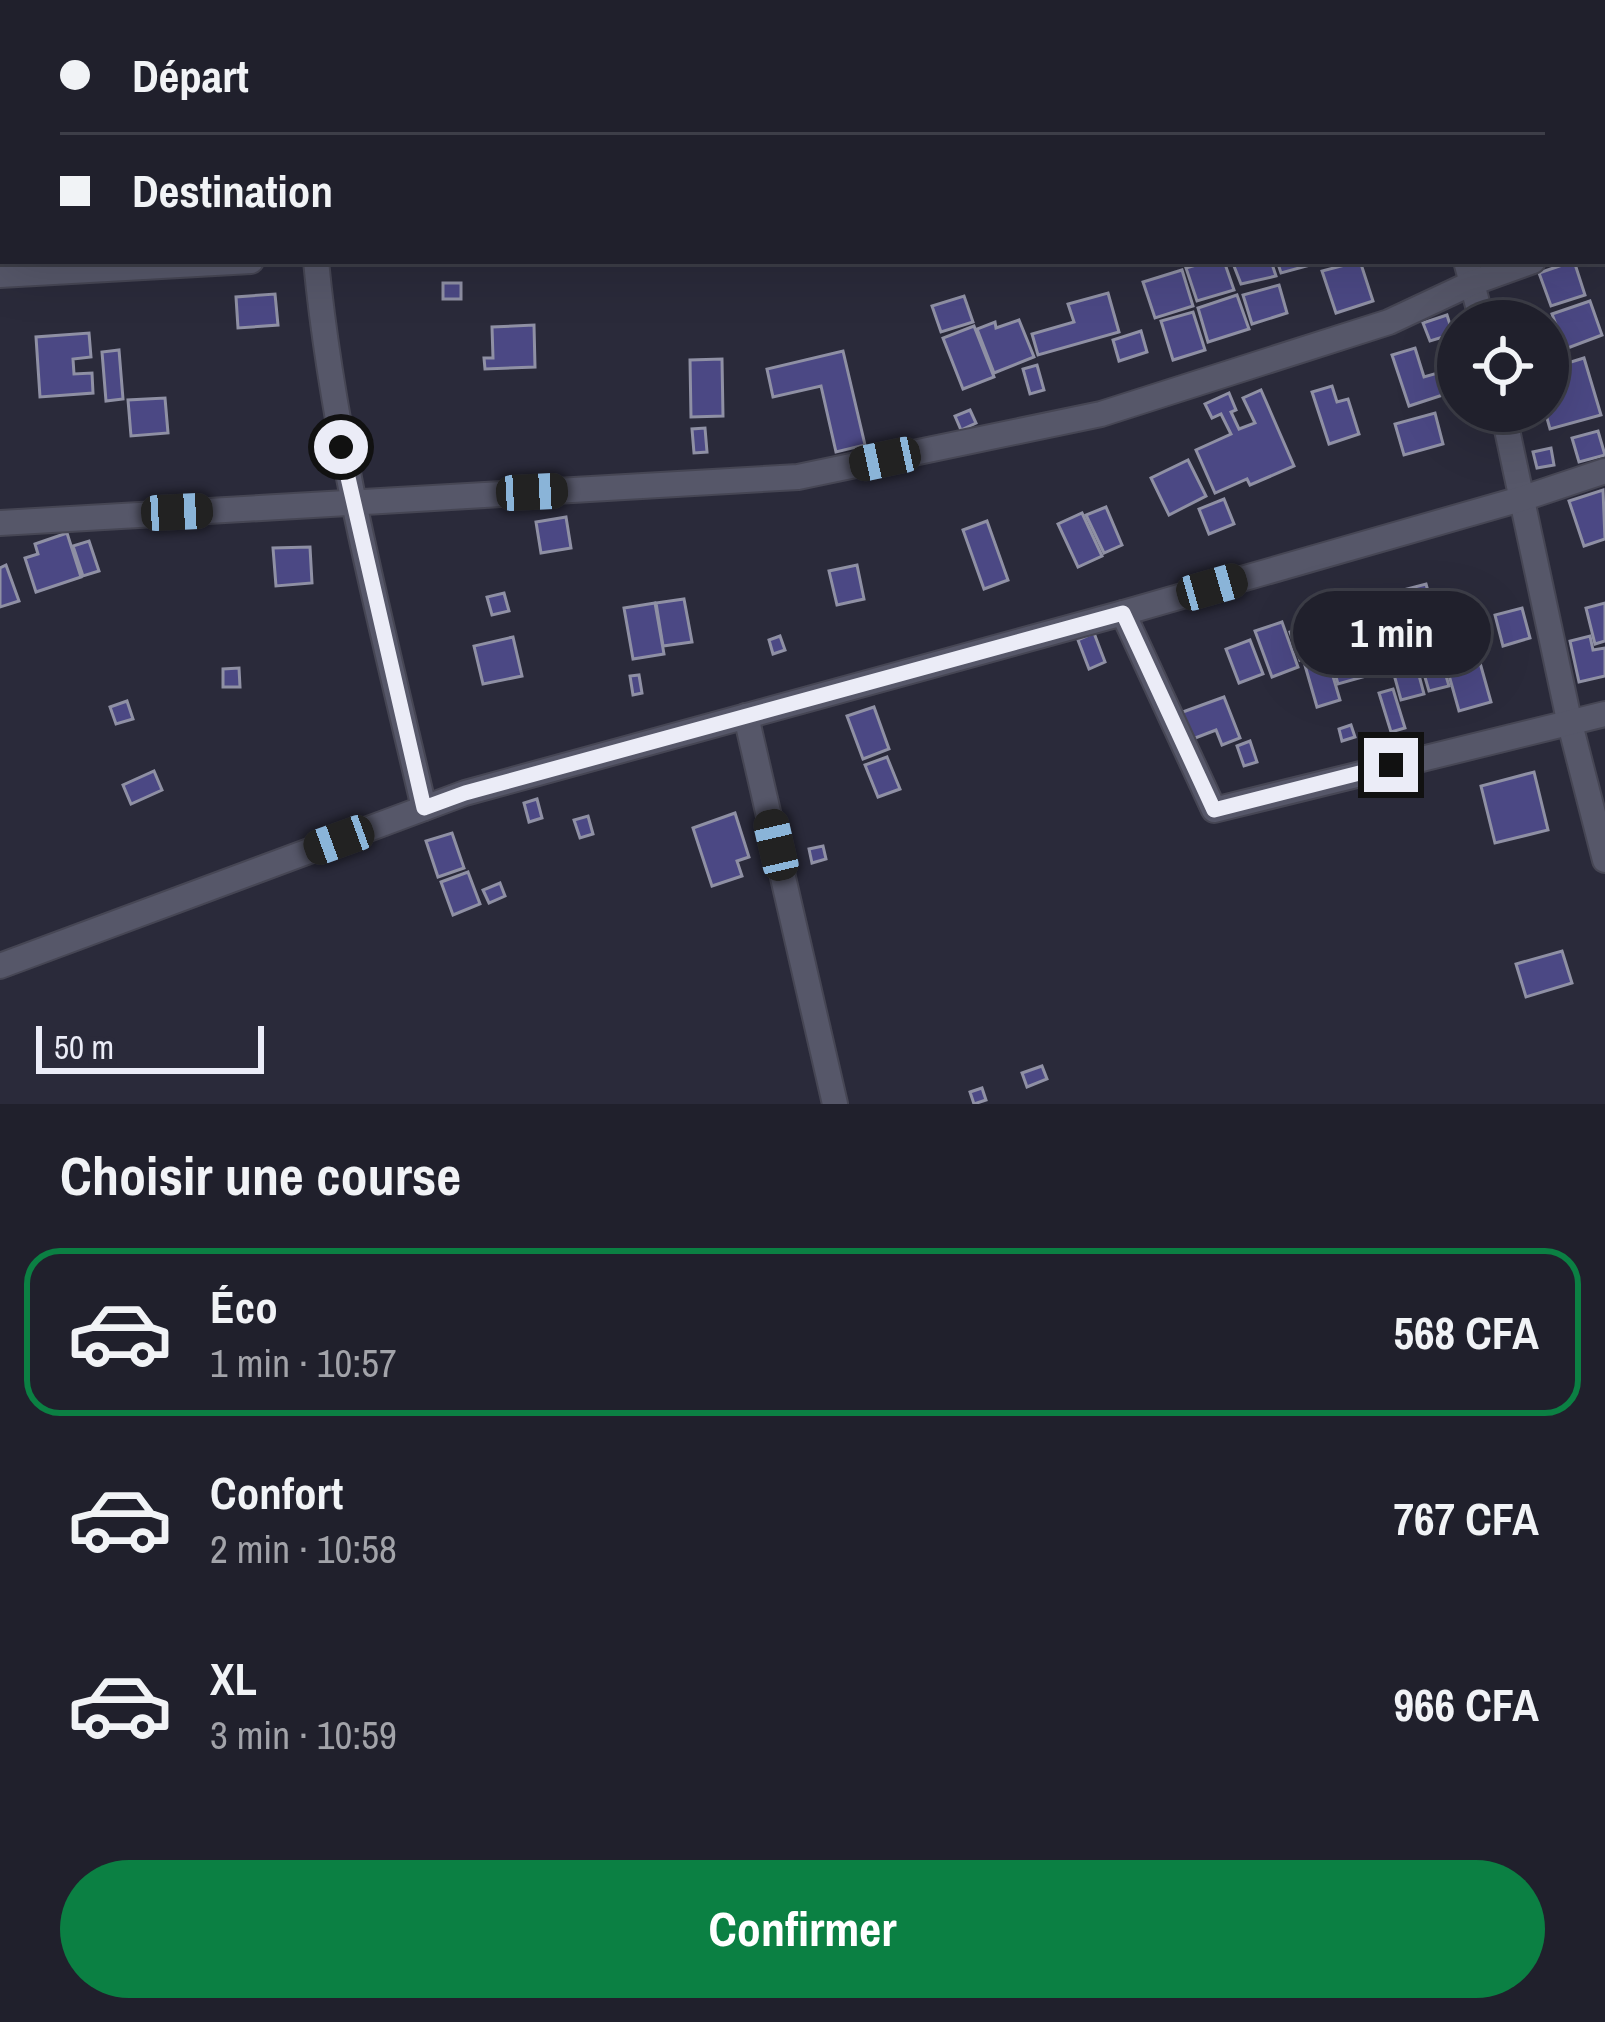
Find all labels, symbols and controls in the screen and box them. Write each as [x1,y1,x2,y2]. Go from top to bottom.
text: Départ [132,45,249,106]
text: Destination [132,160,333,221]
map controls [1437,300,1569,432]
button: locate [1437,300,1569,432]
route start [314,420,368,474]
car [846,434,924,484]
car [495,472,569,512]
car [140,492,214,532]
car [1172,560,1252,614]
callout: 1 min [1292,591,1490,675]
text: 1 min [1350,607,1434,659]
route end [1364,738,1418,792]
car [750,806,802,884]
car [299,811,379,869]
scale bar [36,1020,264,1073]
text: 50 m [54,1025,114,1069]
text: Choisir une course [60,1139,461,1212]
text: Éco [210,1276,278,1337]
icon: car [66,1278,174,1386]
text: 568 CFA [1393,1302,1539,1363]
text: 1 min · 10:57 [210,1337,397,1389]
text: Confort [210,1462,343,1523]
icon: car [66,1464,174,1572]
text: 767 CFA [1393,1488,1539,1549]
text: 2 min · 10:58 [210,1523,397,1575]
text: XL [210,1648,257,1709]
icon: car [66,1650,174,1758]
text: 966 CFA [1393,1674,1539,1735]
text: 3 min · 10:59 [210,1709,397,1761]
button: Confirmer [60,1860,1545,1998]

